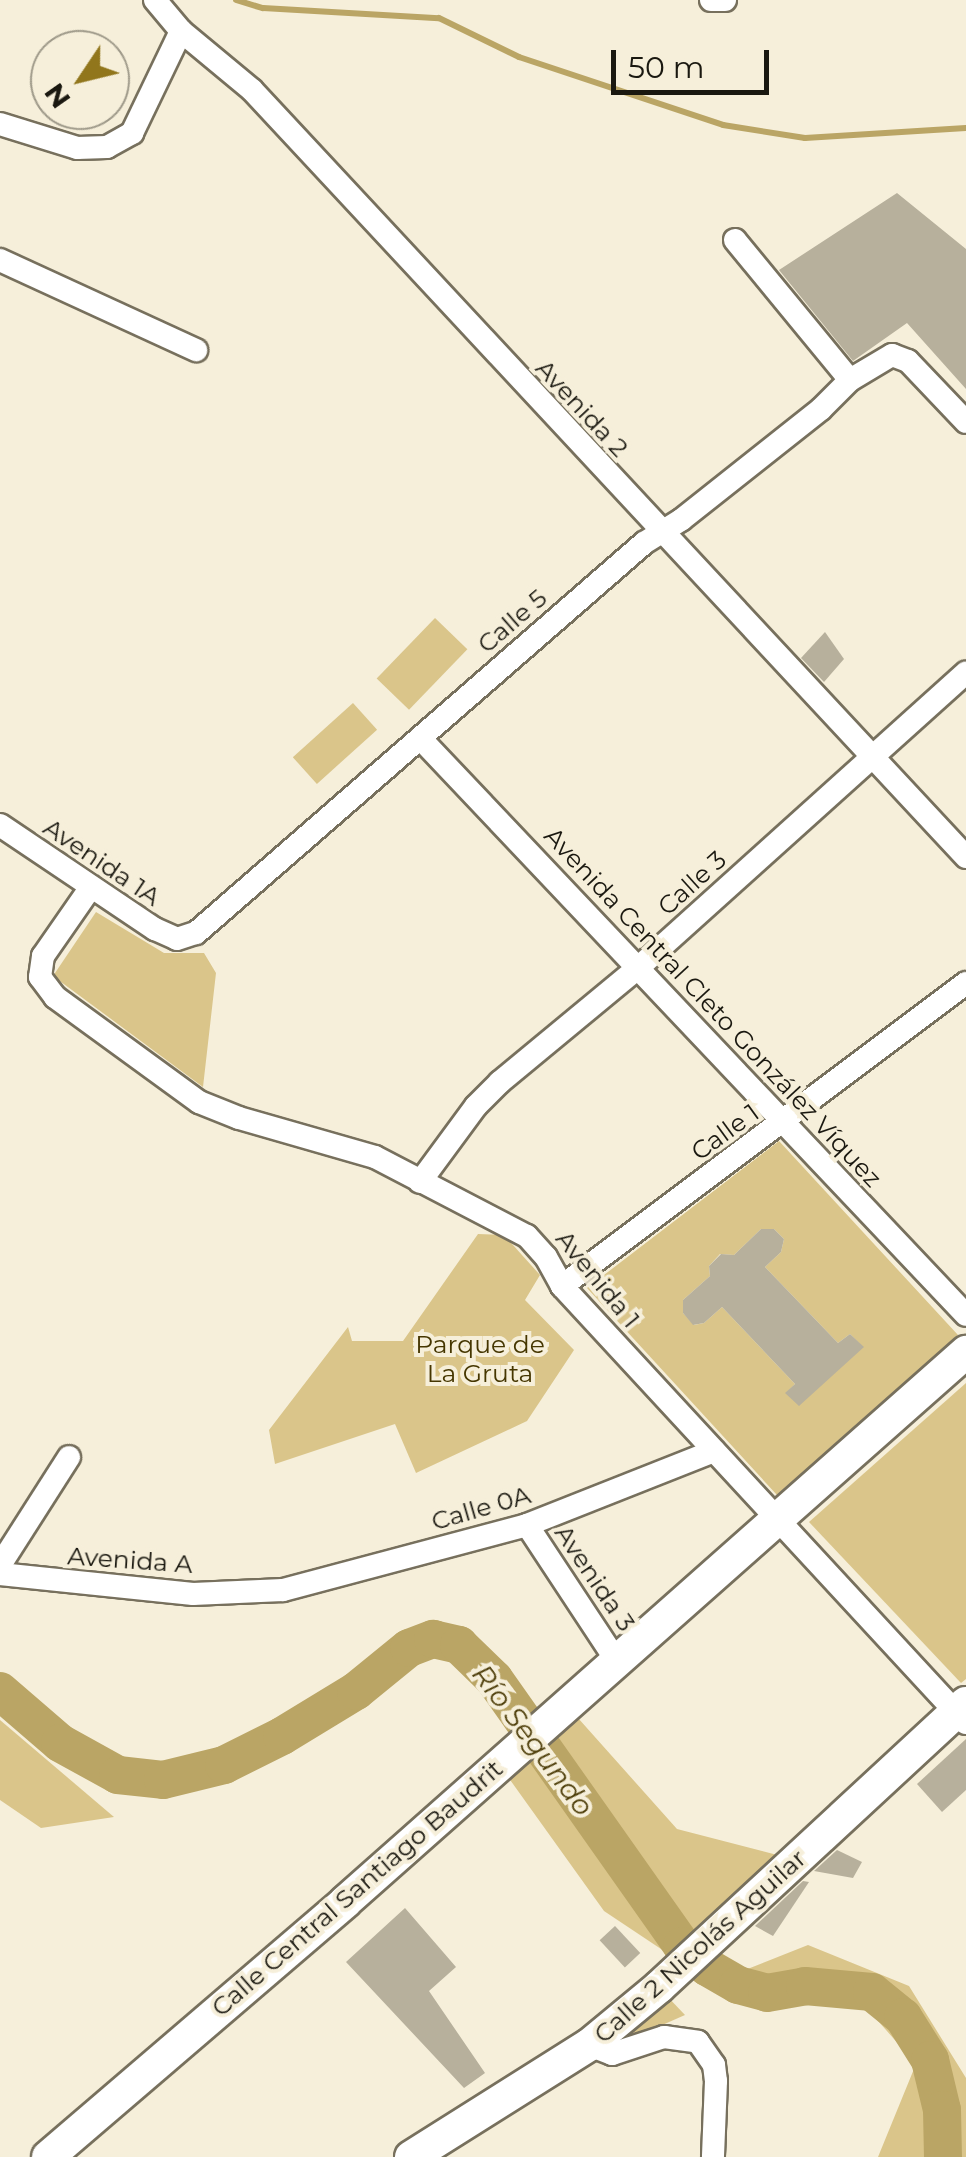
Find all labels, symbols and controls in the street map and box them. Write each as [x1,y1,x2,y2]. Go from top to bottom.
north arrow [30,30,130,130]
scale bar [616,30,774,92]
text: 50 m [628,49,705,86]
text: N [37,77,77,115]
street label: Avenida 2 [530,353,634,463]
street label: Calle 5 [471,583,553,659]
street label: Avenida 1A [38,812,166,912]
street label: Avenida Central Cleto González Víquez [538,821,888,1193]
street label: Calle 3 [652,845,732,921]
street label: Calle 1 [685,1097,765,1167]
street label: Avenida 1 [550,1224,646,1334]
park label: Parque de La Gruta [415,1330,545,1389]
street label: Calle 0A [428,1480,534,1536]
street label: Avenida 3 [549,1519,641,1637]
street label: Avenida A [66,1541,194,1579]
water label: Río Segundo [465,1658,601,1822]
street label: Calle Central Santiago Baudrit [205,1753,509,2023]
street label: Calle 2 Nicolás Aguilar [588,1843,812,2049]

